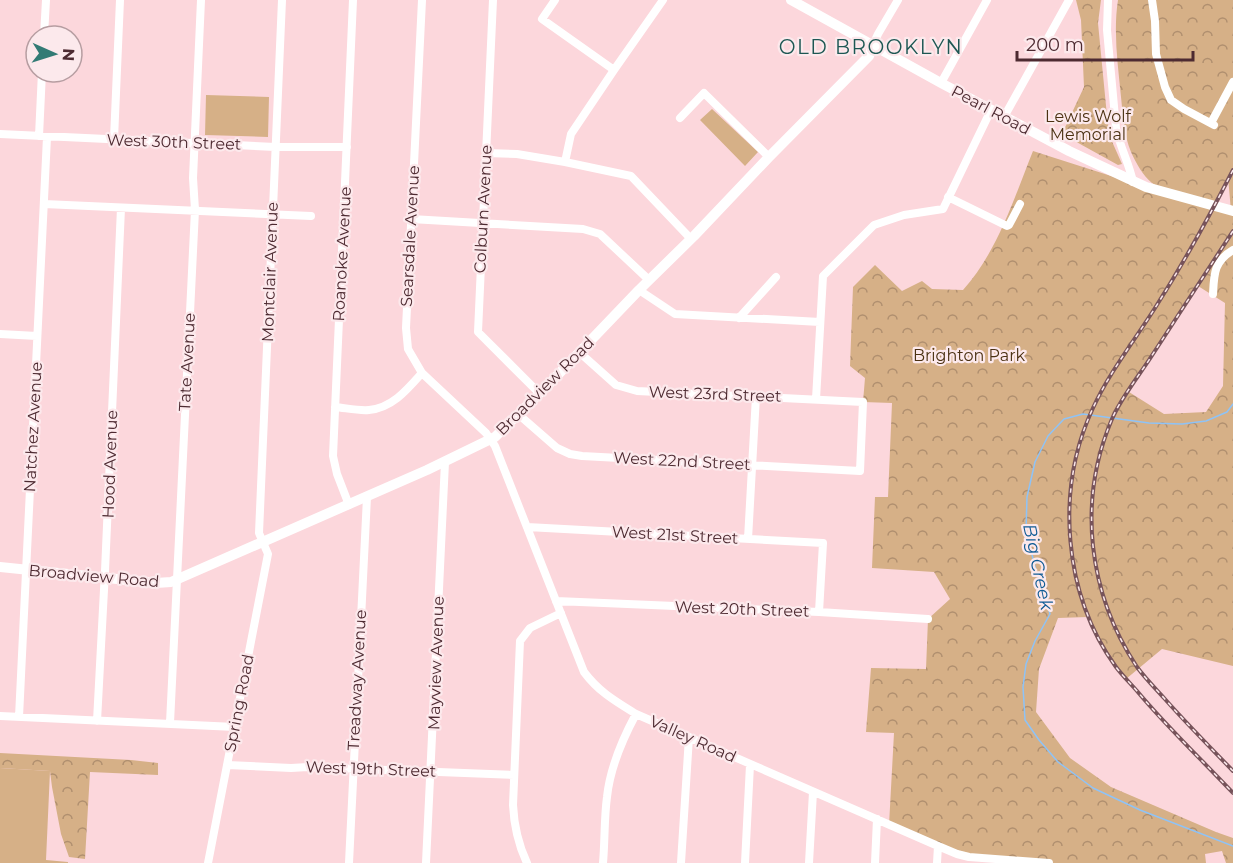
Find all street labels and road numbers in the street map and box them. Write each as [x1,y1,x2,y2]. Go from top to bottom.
street label: Pearl Road [948,81,1034,139]
street label: West 30th Street [106,130,242,154]
street label: Colburn Avenue [470,144,496,274]
street label: Searsdale Avenue [397,165,423,307]
street label: Roanoke Avenue [329,186,355,322]
street label: Montclair Avenue [258,202,282,342]
street label: Tate Avenue [175,312,199,412]
street label: Broadview Road [492,333,598,439]
street label: Natchez Avenue [20,361,46,493]
street label: West 23rd Street [648,382,782,406]
street label: Hood Avenue [99,409,121,519]
street label: West 22nd Street [613,448,752,474]
street label: West 21st Street [611,522,739,548]
street label: Broadview Road [28,561,160,591]
street label: Mayview Avenue [424,596,448,730]
street label: West 20th Street [674,597,810,621]
street label: Treadway Avenue [344,609,370,751]
street label: Spring Road [220,653,258,753]
street label: Valley Road [647,711,739,767]
street label: West 19th Street [305,757,437,781]

